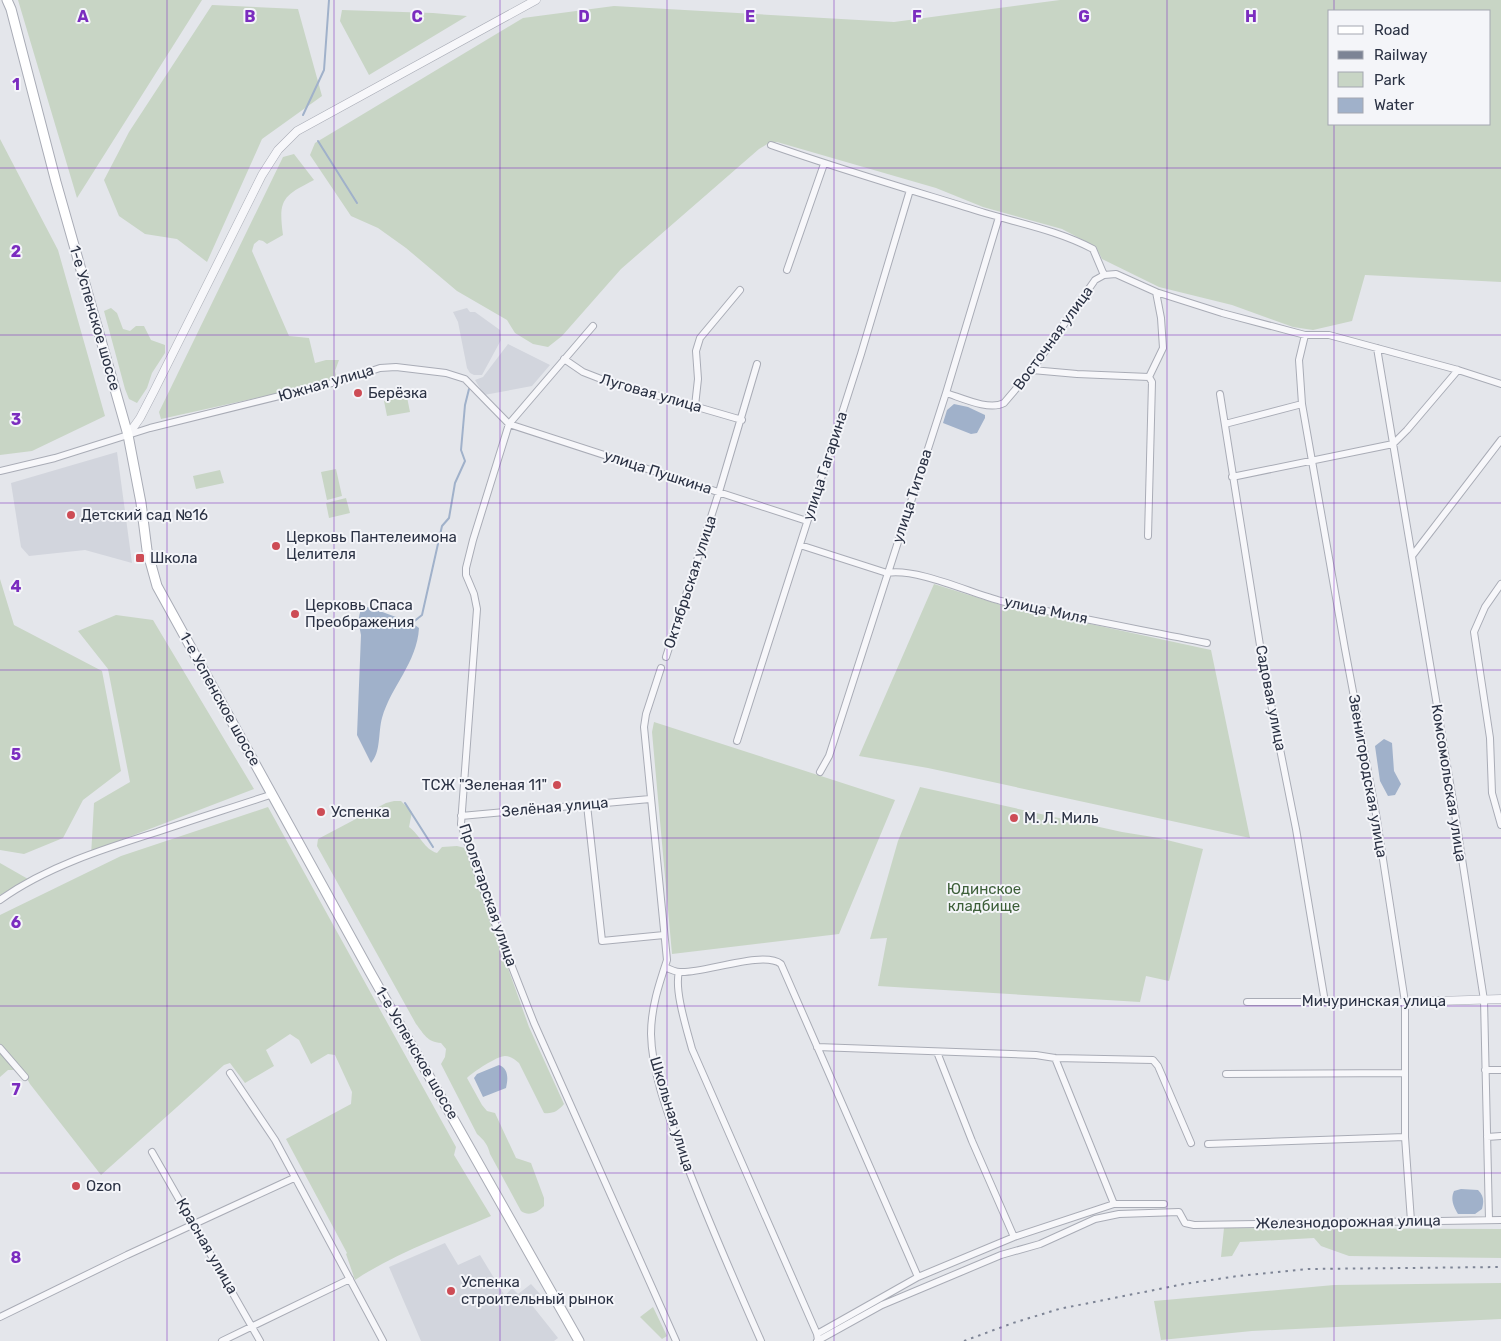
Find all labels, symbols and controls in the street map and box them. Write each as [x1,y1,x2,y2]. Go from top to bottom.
text: A [77,7,89,26]
text: B [244,7,256,26]
text: C [411,7,423,26]
text: D [578,7,590,26]
text: E [745,7,755,26]
text: F [912,7,922,26]
text: G [1078,7,1090,26]
text: H [1245,7,1257,26]
legend [1328,10,1491,125]
text: Road [1374,21,1410,39]
text: Railway [1374,46,1428,64]
text: Park [1374,71,1405,89]
text: 1 [12,75,20,94]
text: Water [1374,96,1414,114]
text: 2 [11,242,21,261]
street label: 1-е Успенское шоссе [66,243,124,393]
street label: Восточная улица [1009,283,1097,393]
street label: Южная улица [276,361,376,405]
street label: Луговая улица [598,370,704,416]
place label: Берёзка [368,384,427,402]
marker: Берёзка [352,387,364,399]
street label: улица Гагарина [799,409,851,523]
text: 3 [11,410,21,429]
street label: улица Пушкина [602,446,714,498]
street label: улица Титова [888,447,936,545]
place label: Детский сад №16 [81,506,208,524]
marker: Детский сад №16 [65,509,77,521]
street label: Октябрьская улица [660,513,720,651]
place label: Церковь Пантелеимона Целителя [286,528,457,563]
marker: Церковь Пантелеимона Целителя [270,540,282,552]
place label: Школа [150,549,198,567]
marker: Школа [134,552,146,564]
text: 4 [11,577,22,596]
street label: улица Миля [1003,592,1089,628]
place label: Церковь Спаса Преображения [305,596,414,631]
marker: Церковь Спаса Преображения [289,608,301,620]
street label: 1-е Успенское шоссе [176,629,264,769]
street label: Садовая улица [1252,643,1290,753]
street label: Звенигородская улица [1345,693,1391,859]
street label: Комсомольская улица [1428,703,1470,863]
text: 5 [11,745,21,764]
place label: ТСЖ "Зеленая 11" [422,776,547,794]
marker: ТСЖ "Зеленая 11" [551,779,563,791]
street label: Зелёная улица [501,793,609,821]
place label: Успенка [331,803,390,821]
marker: Успенка [315,806,327,818]
place label: М. Л. Миль [1024,809,1099,827]
marker: М. Л. Миль [1008,812,1020,824]
street label: Пролетарская улица [455,821,521,969]
park label: Юдинское кладбище [947,880,1021,915]
text: 6 [11,913,21,932]
street label: 1-е Успенское шоссе [372,983,462,1123]
street label: Мичуринская улица [1302,992,1446,1010]
street label: Школьная улица [646,1054,698,1174]
text: 7 [11,1080,21,1099]
place label: Ozon [86,1177,121,1195]
marker: Ozon [70,1180,82,1192]
street label: Красная улица [172,1195,242,1297]
street label: Железнодорожная улица [1255,1211,1441,1233]
text: 8 [11,1248,22,1267]
place label: Успенка строительный рынок [461,1273,614,1308]
marker: Успенка строительный рынок [445,1285,457,1297]

